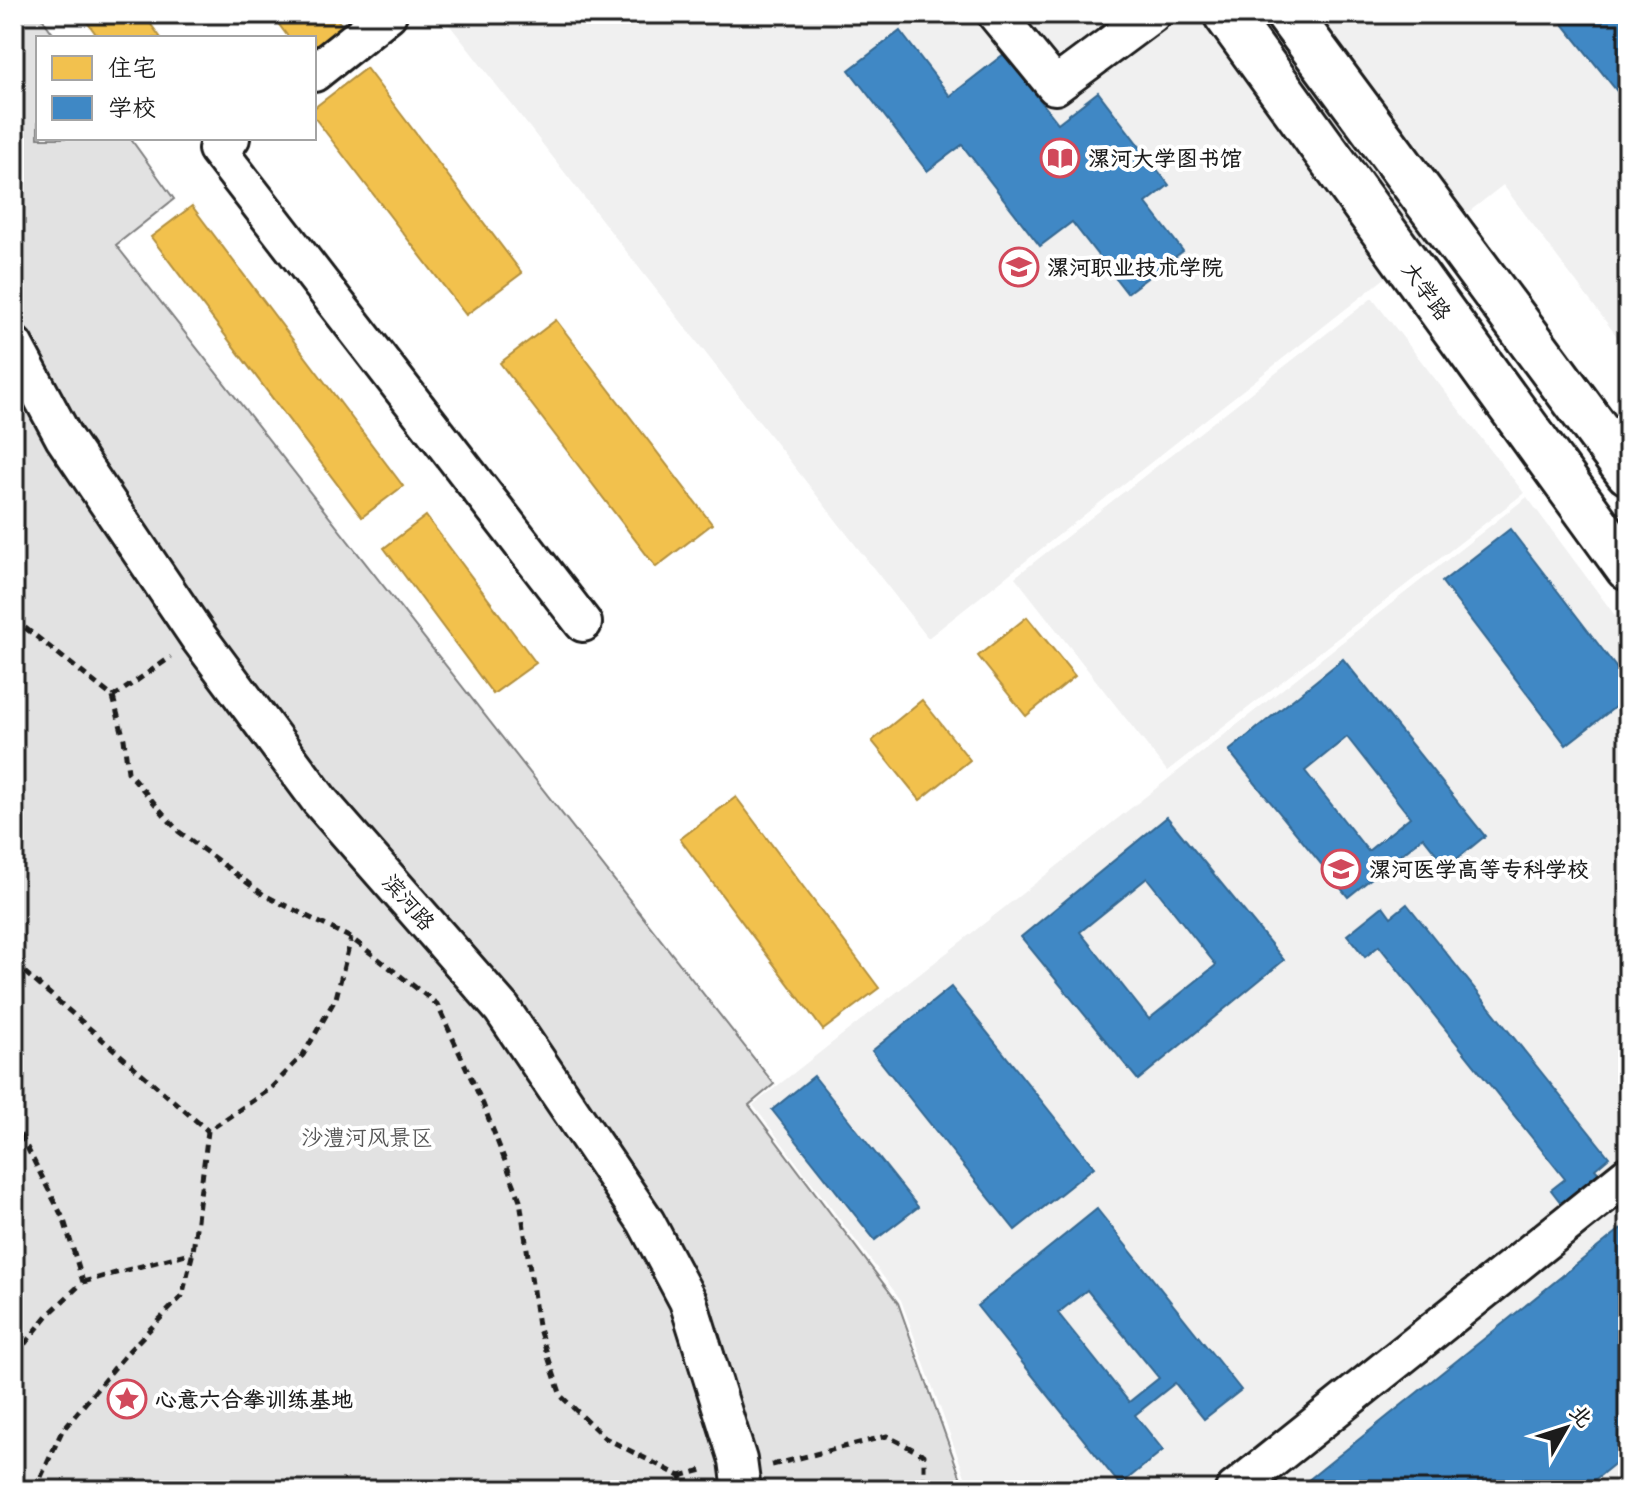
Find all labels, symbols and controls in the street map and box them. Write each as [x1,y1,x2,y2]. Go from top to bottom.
legend [36,36,316,140]
text: 住宅 [108,56,156,86]
text: 学校 [108,96,156,126]
library icon: 漯河大学图书馆 [1039,137,1081,179]
place label: 漯河大学图书馆 [1088,148,1242,175]
school or university icon: 漯河职业技术学院 [998,246,1040,288]
place label: 漯河职业技术学院 [1047,256,1223,284]
street label: 大学路 [1394,258,1455,328]
school or university icon: 漯河医学高等专科学校 [1320,848,1362,890]
place label: 漯河医学高等专科学校 [1369,858,1589,886]
street label: 滨河路 [375,870,439,938]
park label: 沙澧河风景区 [301,1127,433,1154]
place icon: 心意六合拳训练基地 [106,1378,148,1420]
place label: 心意六合拳训练基地 [155,1388,353,1416]
north arrow [1526,1388,1606,1468]
text: 北 [1561,1401,1595,1435]

